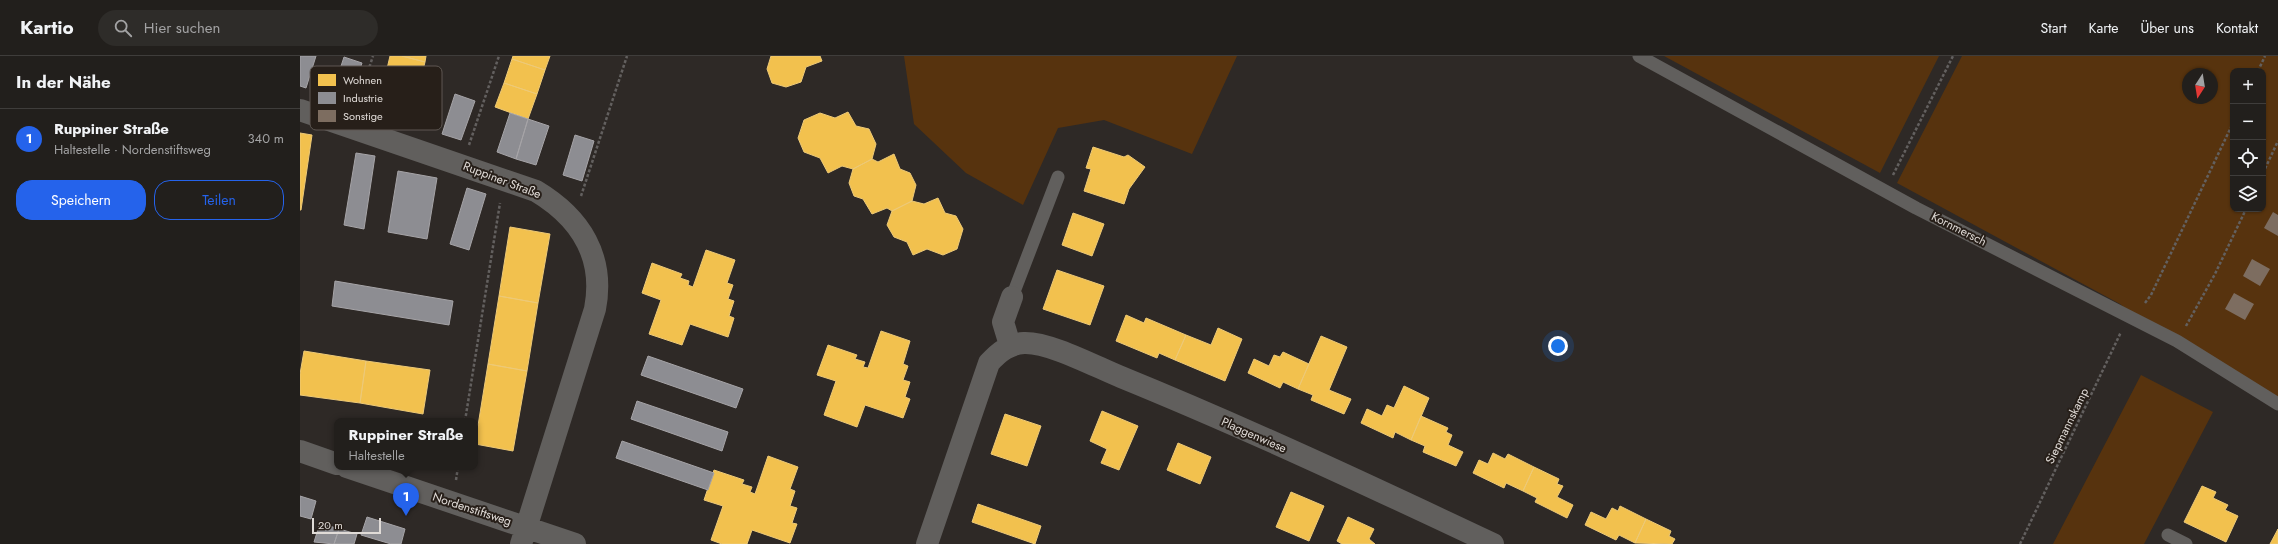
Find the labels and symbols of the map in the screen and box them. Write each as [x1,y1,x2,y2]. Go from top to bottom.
legend [310,66,442,130]
north arrow [2182,68,2218,104]
text: Wohnen [343,72,382,88]
text: Industrie [343,90,383,106]
text: Sonstige [343,108,383,124]
street label: Ruppiner Straße [460,157,544,203]
street label: Kornmersch [1928,207,1990,251]
your location [1548,336,1568,356]
street label: Siepmannskamp [2041,385,2093,467]
street label: Plaggenwiese [1219,413,1289,457]
pin: 1 [393,483,419,516]
street label: Nordenstiftsweg [430,488,514,530]
scale bar [312,516,381,535]

